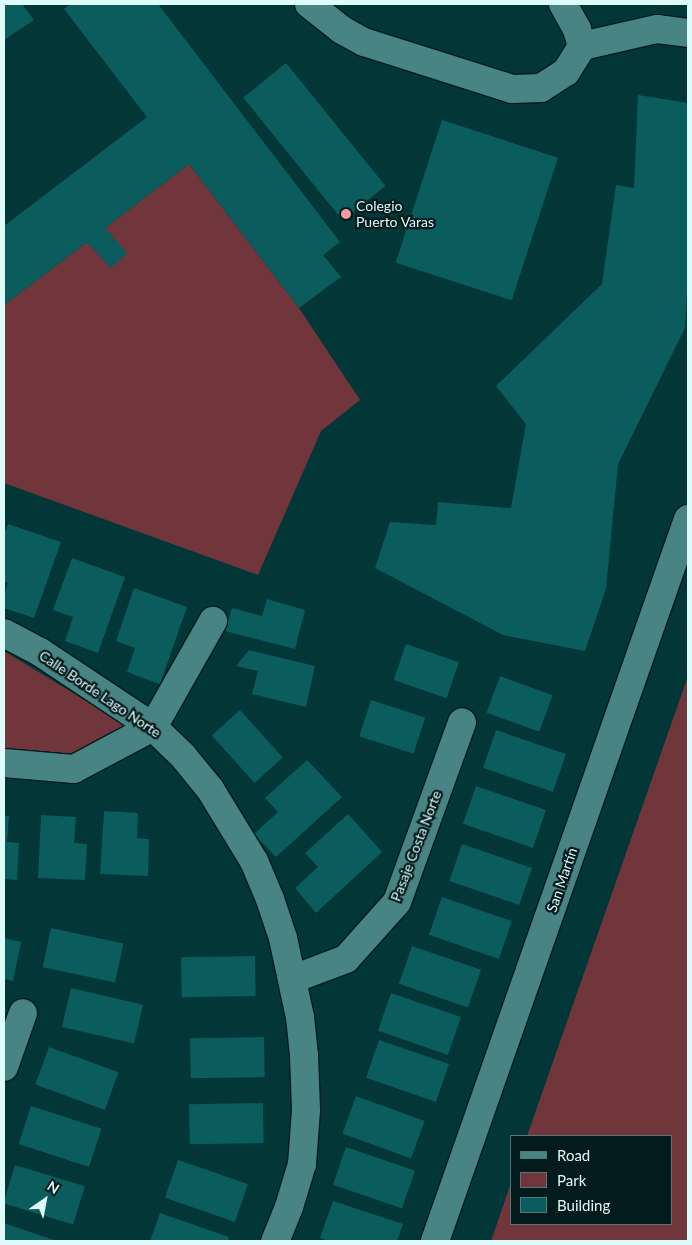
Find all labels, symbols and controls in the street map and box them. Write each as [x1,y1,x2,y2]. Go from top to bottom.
place label: Colegio Puerto Varas [356,198,435,230]
marker: Colegio Puerto Varas [340,208,352,220]
street label: Calle Borde Lago Norte [36,647,164,741]
street label: Pasaje Costa Norte [387,788,445,904]
street label: San Martín [543,846,581,914]
legend [510,1135,672,1225]
text: Road [557,1146,590,1164]
text: Park [557,1171,586,1189]
north arrow [20,1175,70,1225]
text: N [44,1177,63,1197]
text: Building [557,1196,610,1214]

